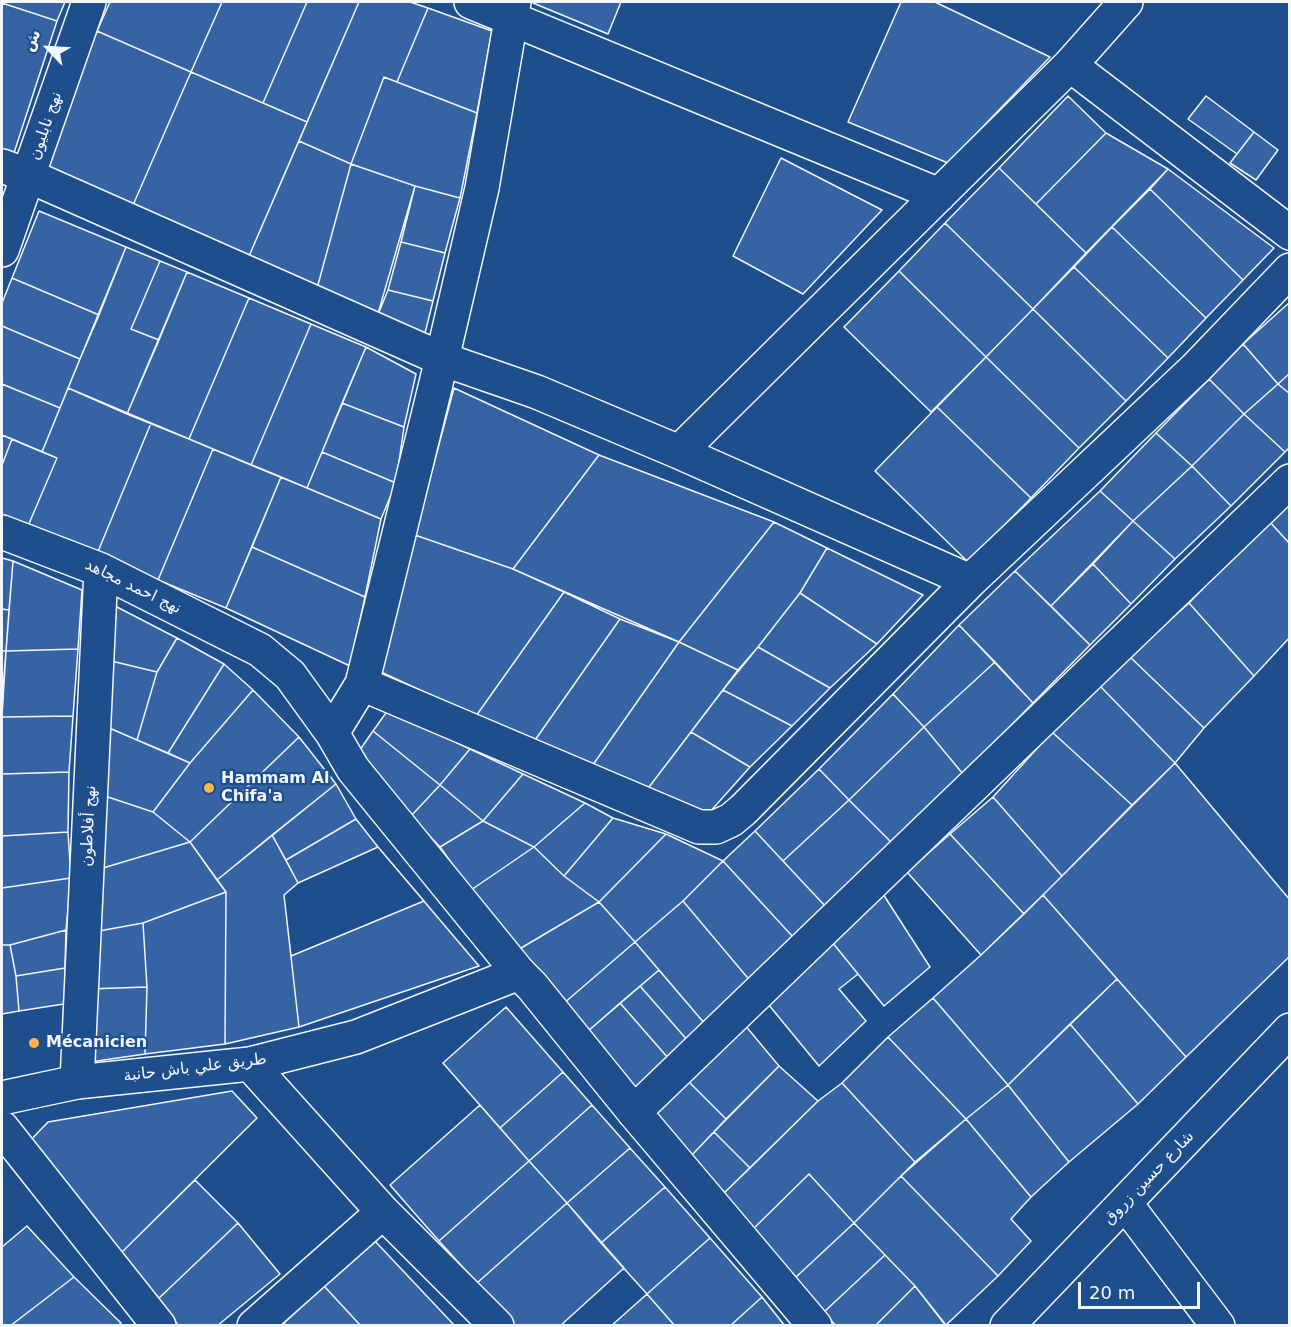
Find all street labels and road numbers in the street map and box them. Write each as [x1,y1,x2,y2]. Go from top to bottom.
street label: نهج نابليون [25,89,67,163]
street label: نهج احمد مجاهد [82,555,184,619]
street label: نهج أفلاطون [77,785,101,867]
street label: طريق علي باش حانبة [122,1050,268,1086]
street label: شارع حسين زروق [1100,1127,1198,1229]

